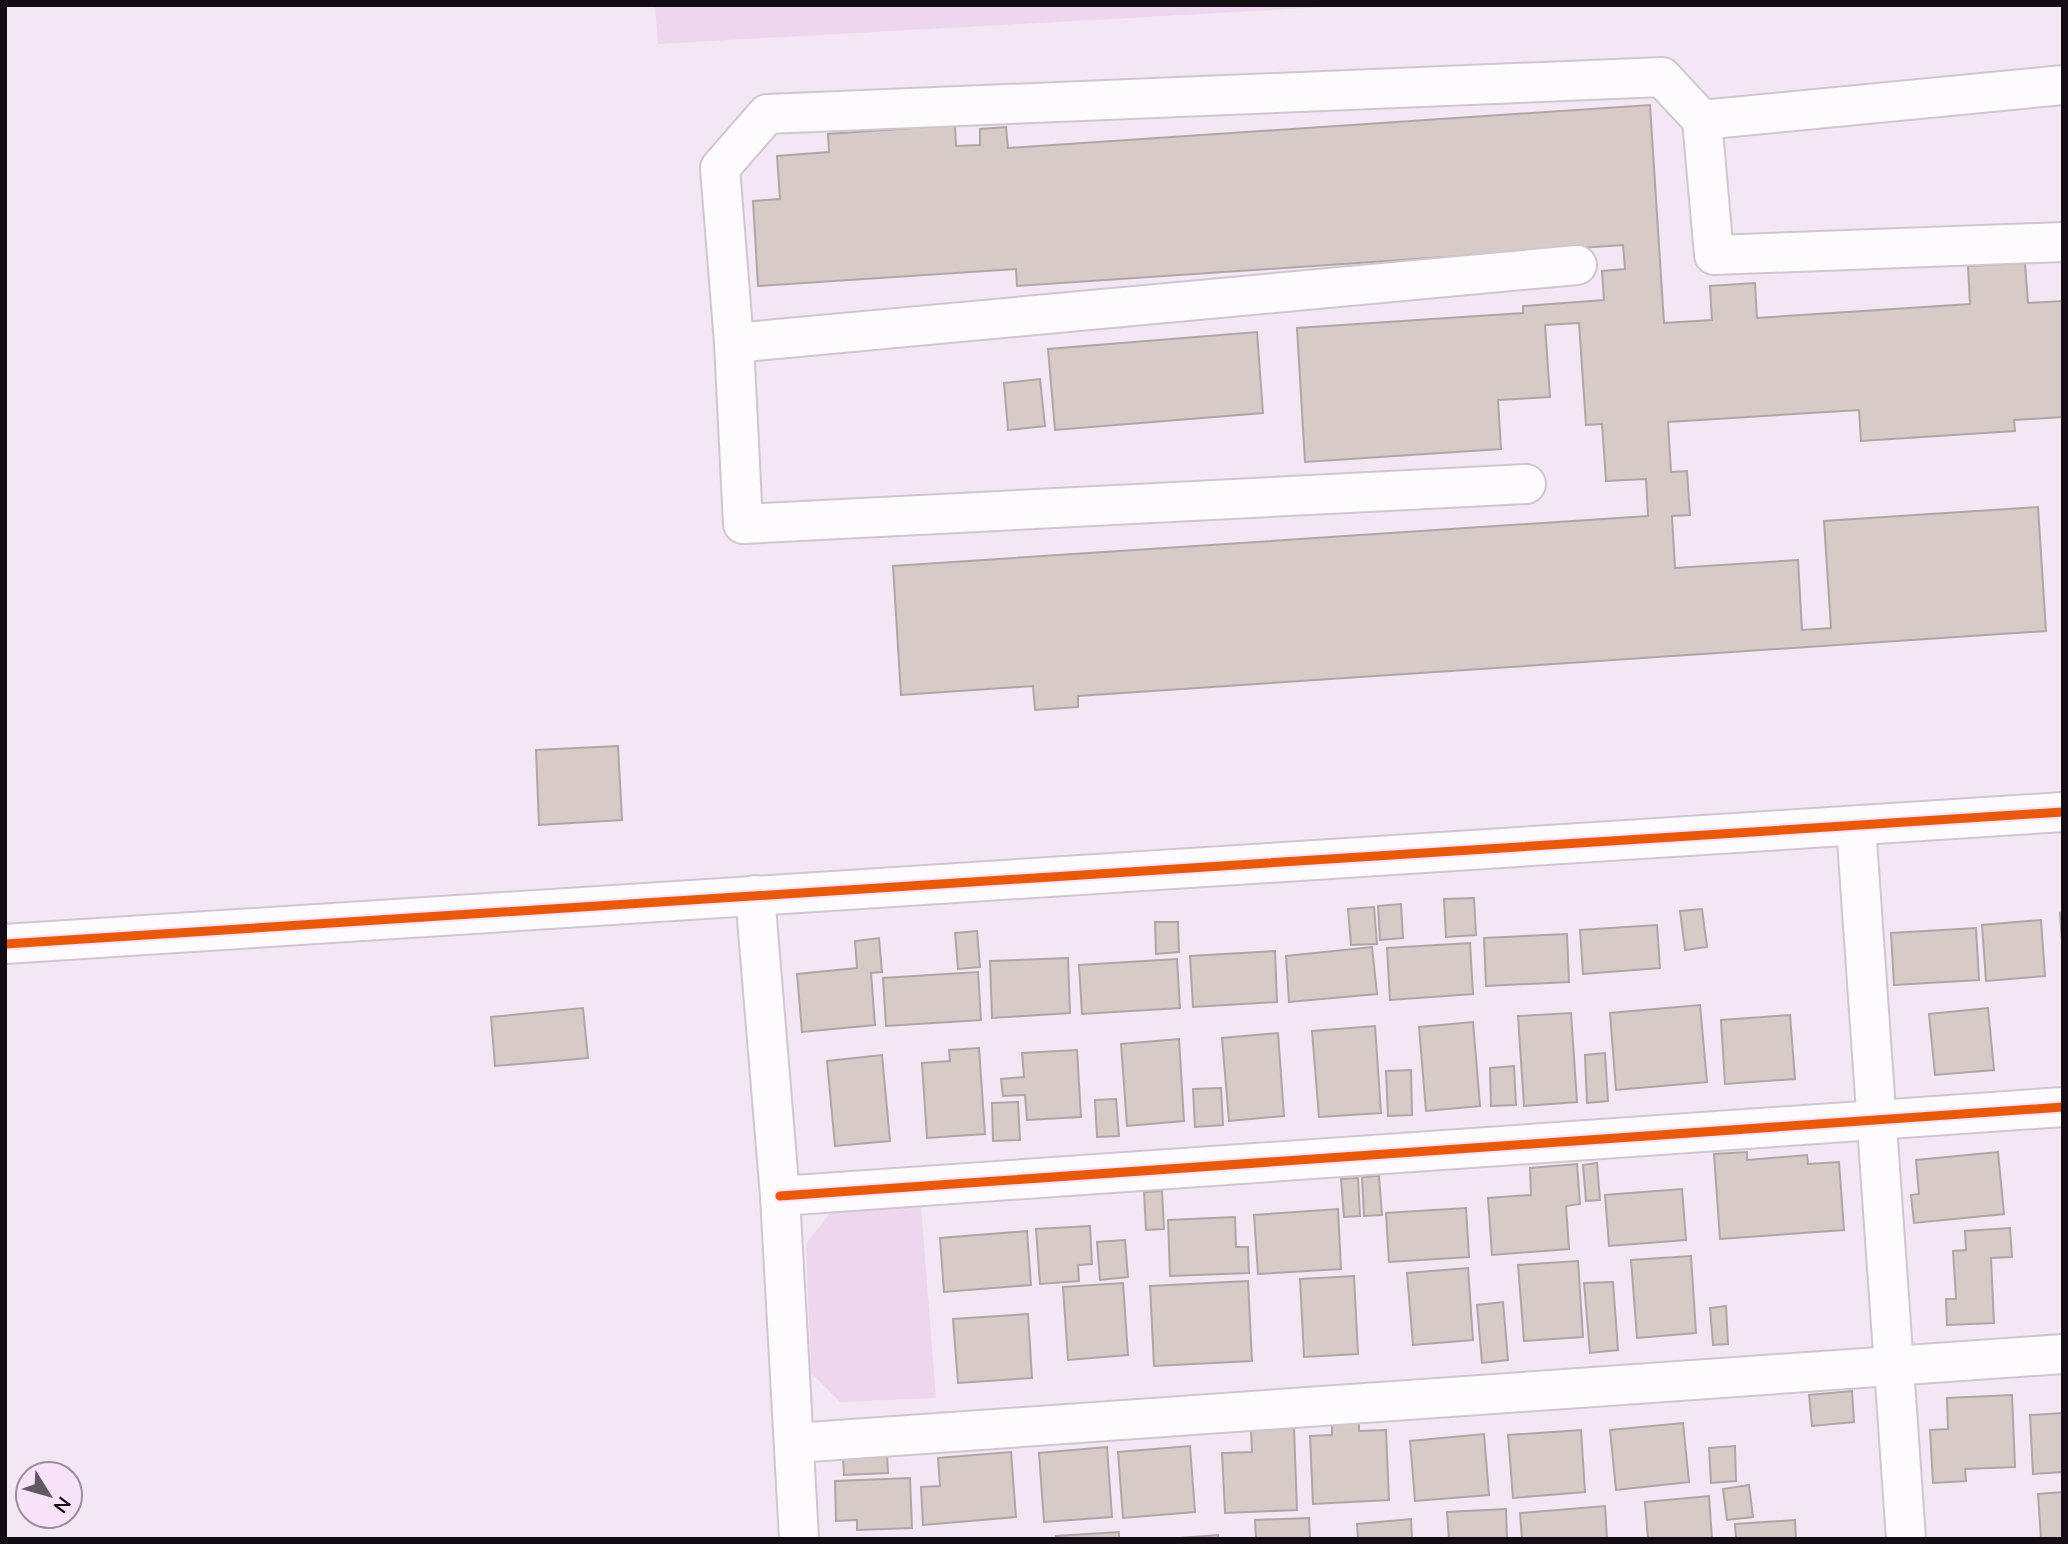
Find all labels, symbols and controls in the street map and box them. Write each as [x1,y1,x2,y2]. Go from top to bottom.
north arrow [14,1460,84,1530]
text: N [49,1492,76,1518]

